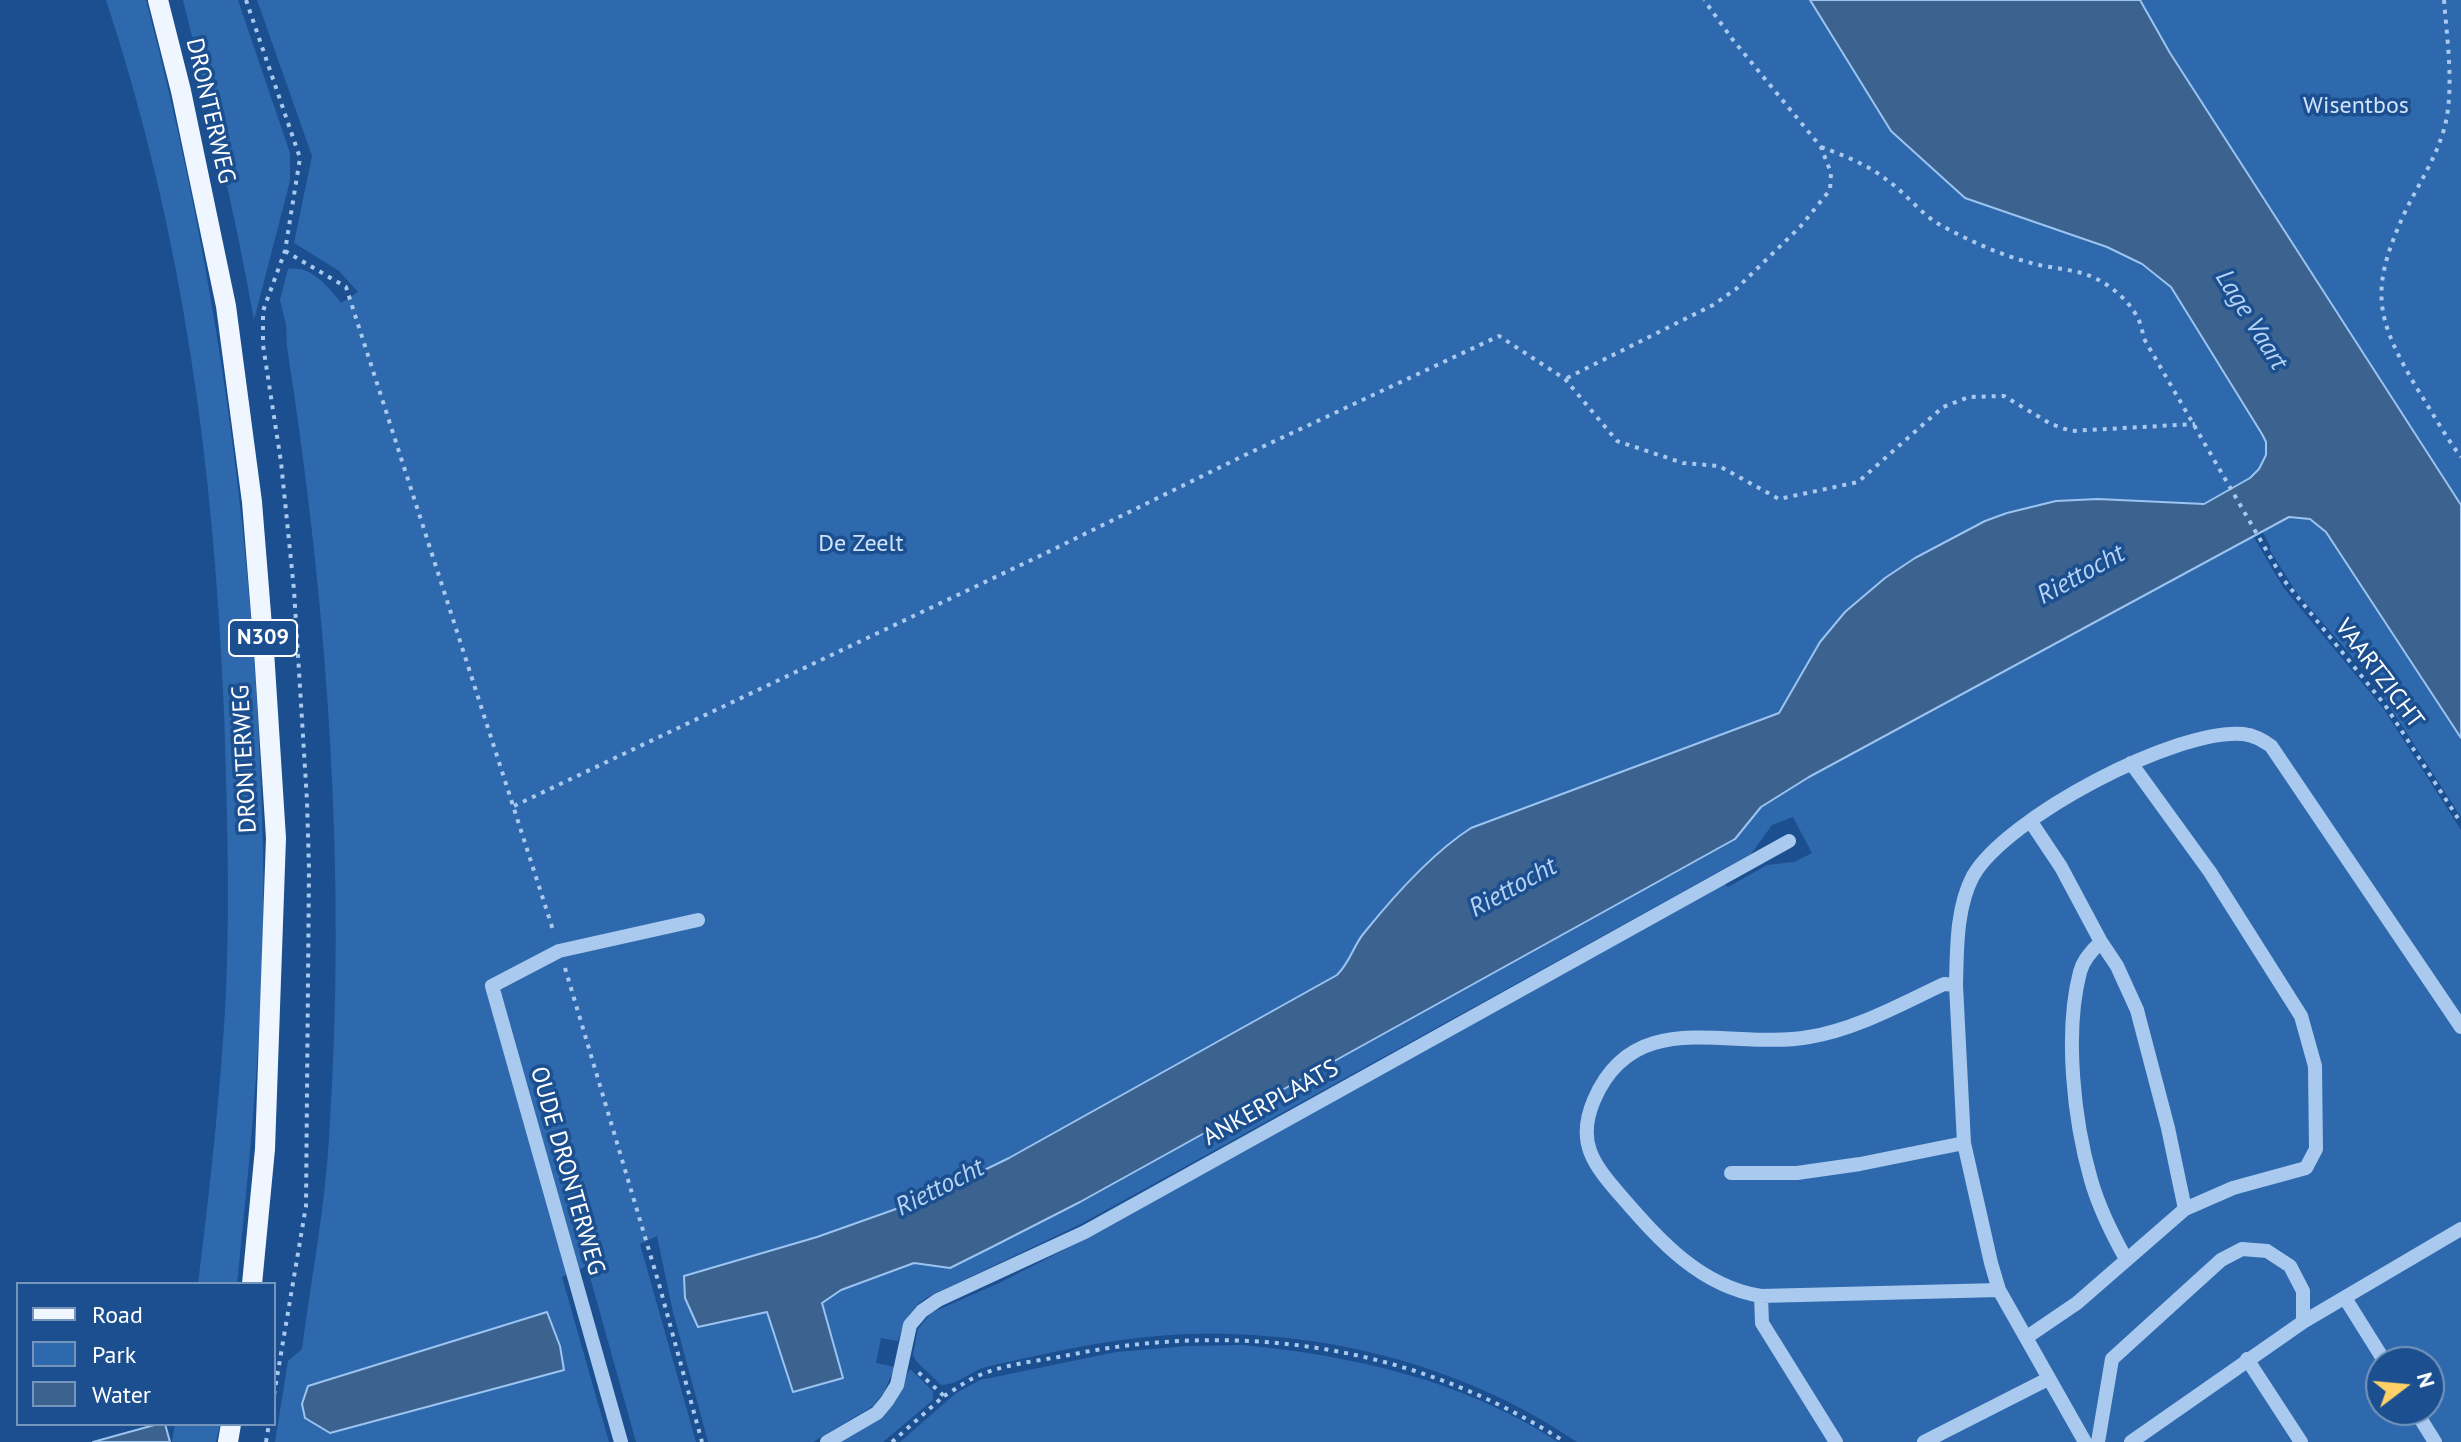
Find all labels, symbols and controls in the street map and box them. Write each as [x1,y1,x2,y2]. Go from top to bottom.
street label: DRONTERWEG [179,35,241,187]
park label: Wisentbos [2303,92,2409,120]
water label: Lage Vaart [2208,264,2294,376]
park label: De Zeelt [818,530,904,558]
water label: Riettocht [2032,538,2130,612]
street label: VAARTZICHT [2329,614,2429,734]
road number: N309 [229,620,297,656]
street label: DRONTERWEG [227,684,263,834]
water label: Riettocht [1464,851,1562,925]
street label: ANKERPLAATS [1198,1054,1344,1152]
street label: OUDE DRONTERWEG [523,1063,611,1279]
water label: Riettocht [891,1152,989,1224]
legend [16,1282,276,1426]
text: Road [92,1299,143,1330]
text: Park [92,1339,136,1370]
north arrow [2365,1346,2445,1426]
text: N [2411,1369,2442,1391]
text: Water [92,1379,151,1410]

